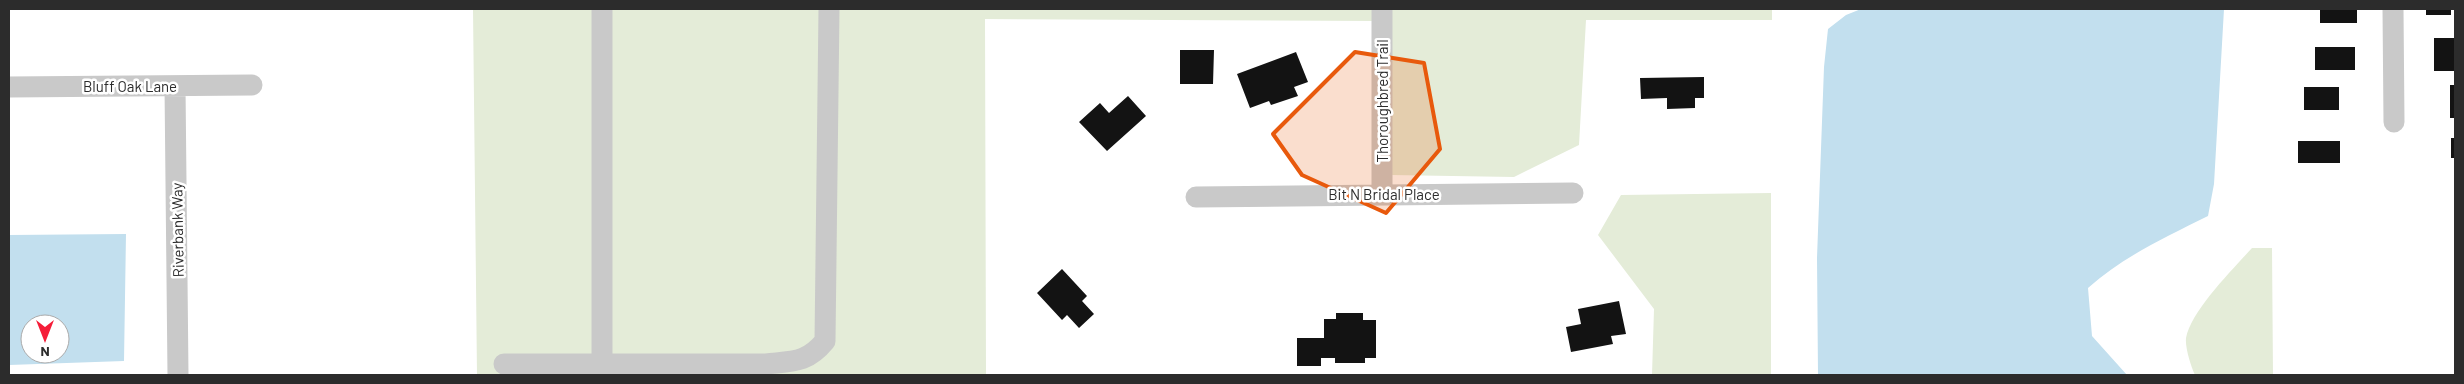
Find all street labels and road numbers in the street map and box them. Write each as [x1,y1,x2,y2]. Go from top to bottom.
street label: Thoroughbred Trail [1373,39,1391,163]
street label: Bluff Oak Lane [83,77,177,95]
street label: Riverbank Way [167,182,187,278]
street label: Bit N Bridal Place [1328,185,1440,203]

